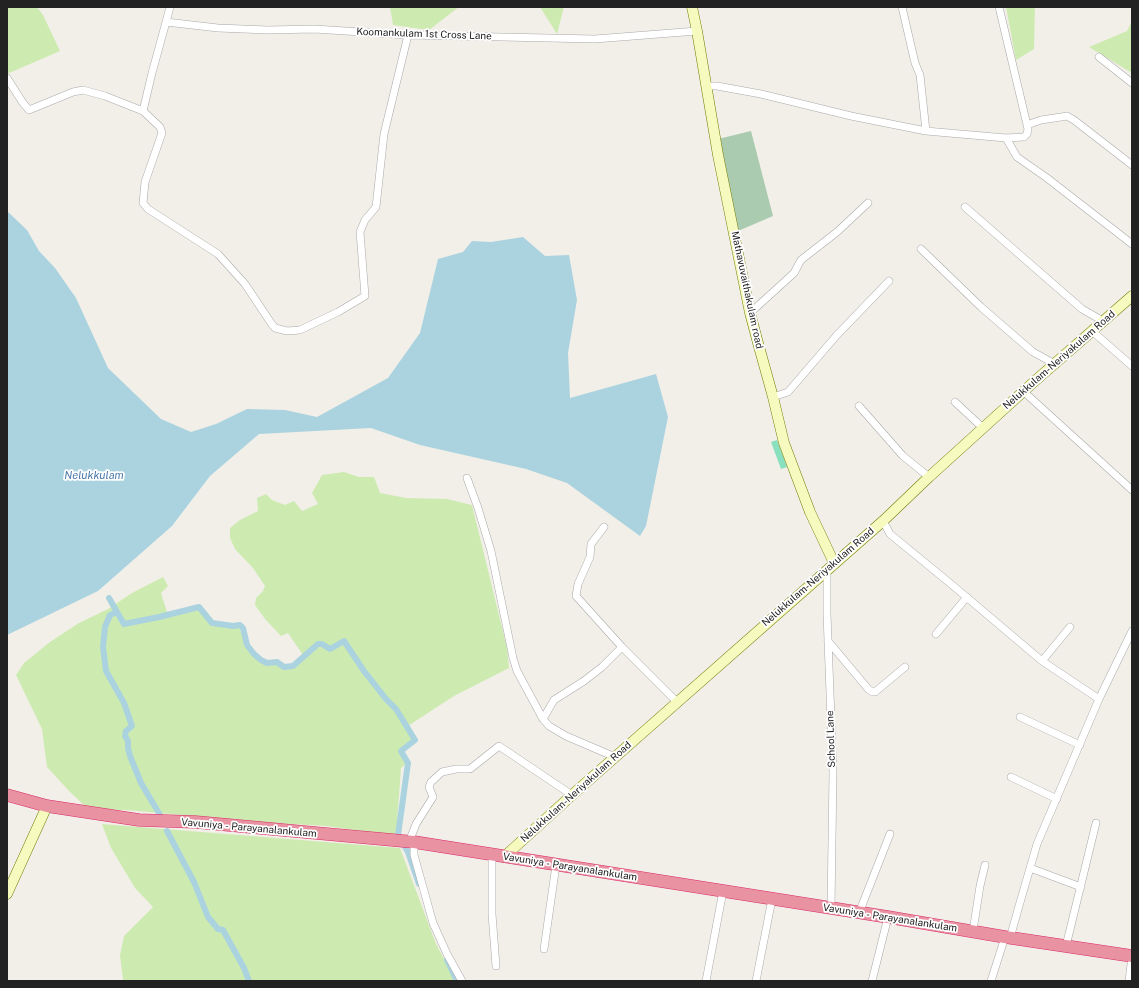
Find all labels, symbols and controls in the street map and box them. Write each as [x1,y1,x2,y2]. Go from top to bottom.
street label: Koomankulam 1st Cross Lane [356,26,492,42]
street label: Mathavuvaithakulam road [729,230,765,350]
street label: Nelukkulam-Neriyakulam Road [1000,308,1118,412]
water label: Nelukkulam [64,469,124,483]
street label: Nelukkulam-Neriyakulam Road [759,525,877,629]
street label: School Lane [824,710,838,768]
street label: Nelukkulam-Neriyakulam Road [518,739,634,845]
street label: Vavuniya - Parayanalankulam [181,816,317,840]
street label: Vavuniya - Parayanalankulam [502,850,638,884]
street label: Vavuniya - Parayanalankulam [822,901,958,935]

